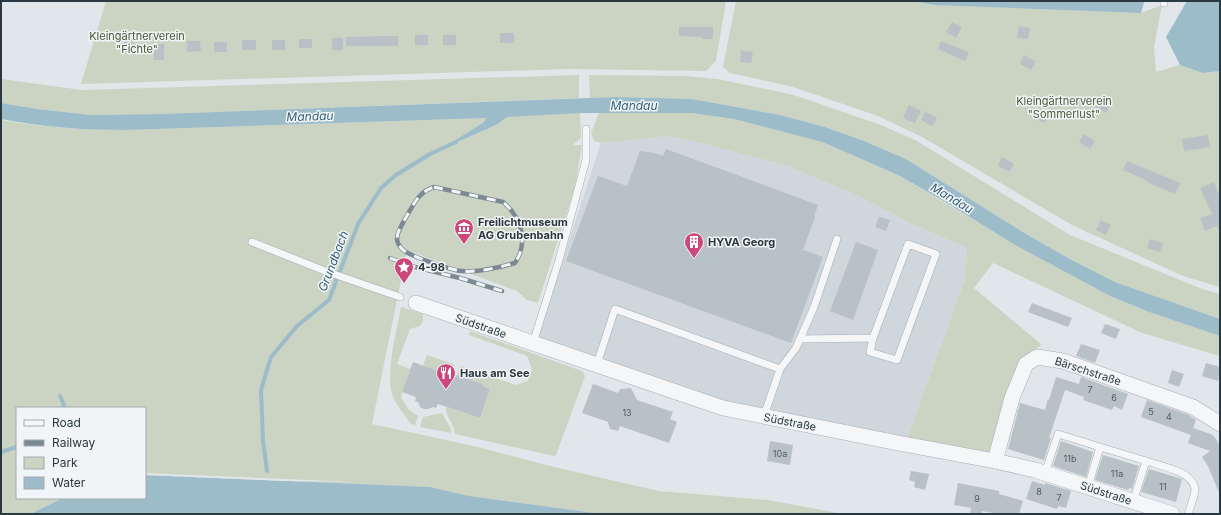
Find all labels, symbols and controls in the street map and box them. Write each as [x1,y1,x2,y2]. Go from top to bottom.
park label: Kleingärtnerverein "Fichte" [89,29,185,56]
park label: Kleingärtnerverein "Sommerlust" [1016,94,1112,121]
water label: Mandau [610,98,658,113]
water label: Mandau [286,108,334,124]
water label: Mandau [928,179,976,217]
place label: Freilichtmuseum AG Grubenbahn [478,215,568,242]
museum icon: Freilichtmuseum AG Grubenbahn [453,217,475,245]
water label: Grundbach [315,229,351,293]
building icon: HYVA Georg [683,231,705,259]
place label: HYVA Georg [708,235,775,249]
place icon: 4-98 [393,256,415,284]
place label: 4-98 [418,260,445,274]
street label: Südstraße [454,311,508,341]
street label: Bärschstraße [1053,354,1123,388]
restaurant icon: Haus am See [435,362,457,390]
place label: Haus am See [460,366,530,380]
house number: 7 [1087,384,1093,395]
house number: 6 [1111,392,1117,403]
house number: 5 [1148,406,1154,417]
legend [16,407,146,499]
house number: 13 [622,407,632,418]
street label: Südstraße [763,410,817,434]
house number: 4 [1166,411,1172,422]
text: Road [52,415,81,430]
text: Railway [52,435,96,450]
house number: 10a [773,448,787,459]
house number: 11b [1064,453,1077,464]
text: Park [52,455,78,470]
house number: 11a [1111,468,1123,479]
text: Water [52,475,86,490]
street label: Südstraße [1079,478,1133,508]
house number: 11 [1159,481,1167,492]
house number: 8 [1036,486,1042,497]
house number: 7 [1056,492,1062,503]
house number: 9 [974,493,980,504]

